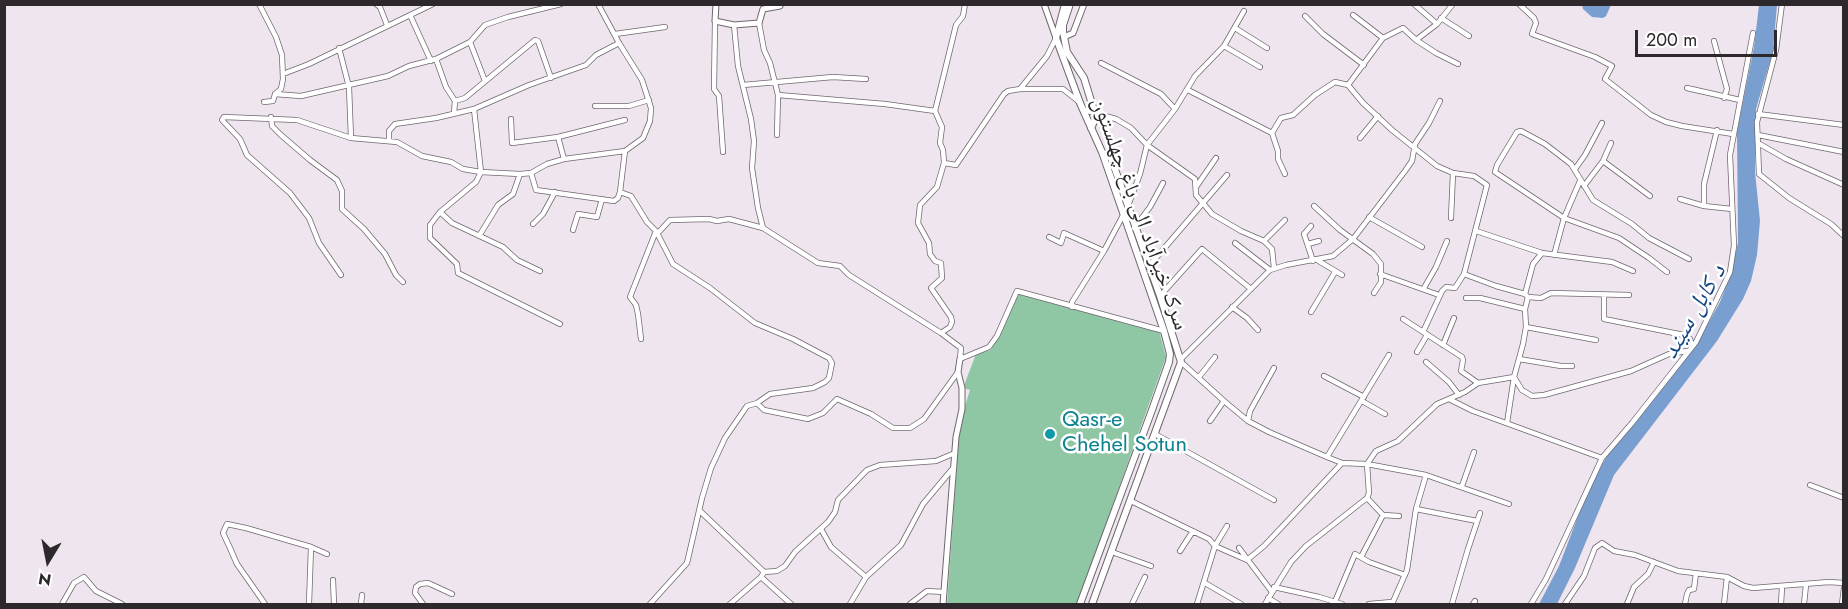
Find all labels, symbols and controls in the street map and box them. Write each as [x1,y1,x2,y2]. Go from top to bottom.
scale bar [1638,18,1780,56]
text: 200 m [1646,27,1697,53]
street label: سرک خیرآباد الی باغ چهلستون [1085,94,1193,334]
water label: د کابل سيند [1657,260,1733,364]
place label: Qasr-e Chehel Sotun [1062,408,1187,460]
marker: Qasr-e Chehel Sotun [1043,427,1057,441]
north arrow [18,531,78,591]
text: N [37,567,53,592]

